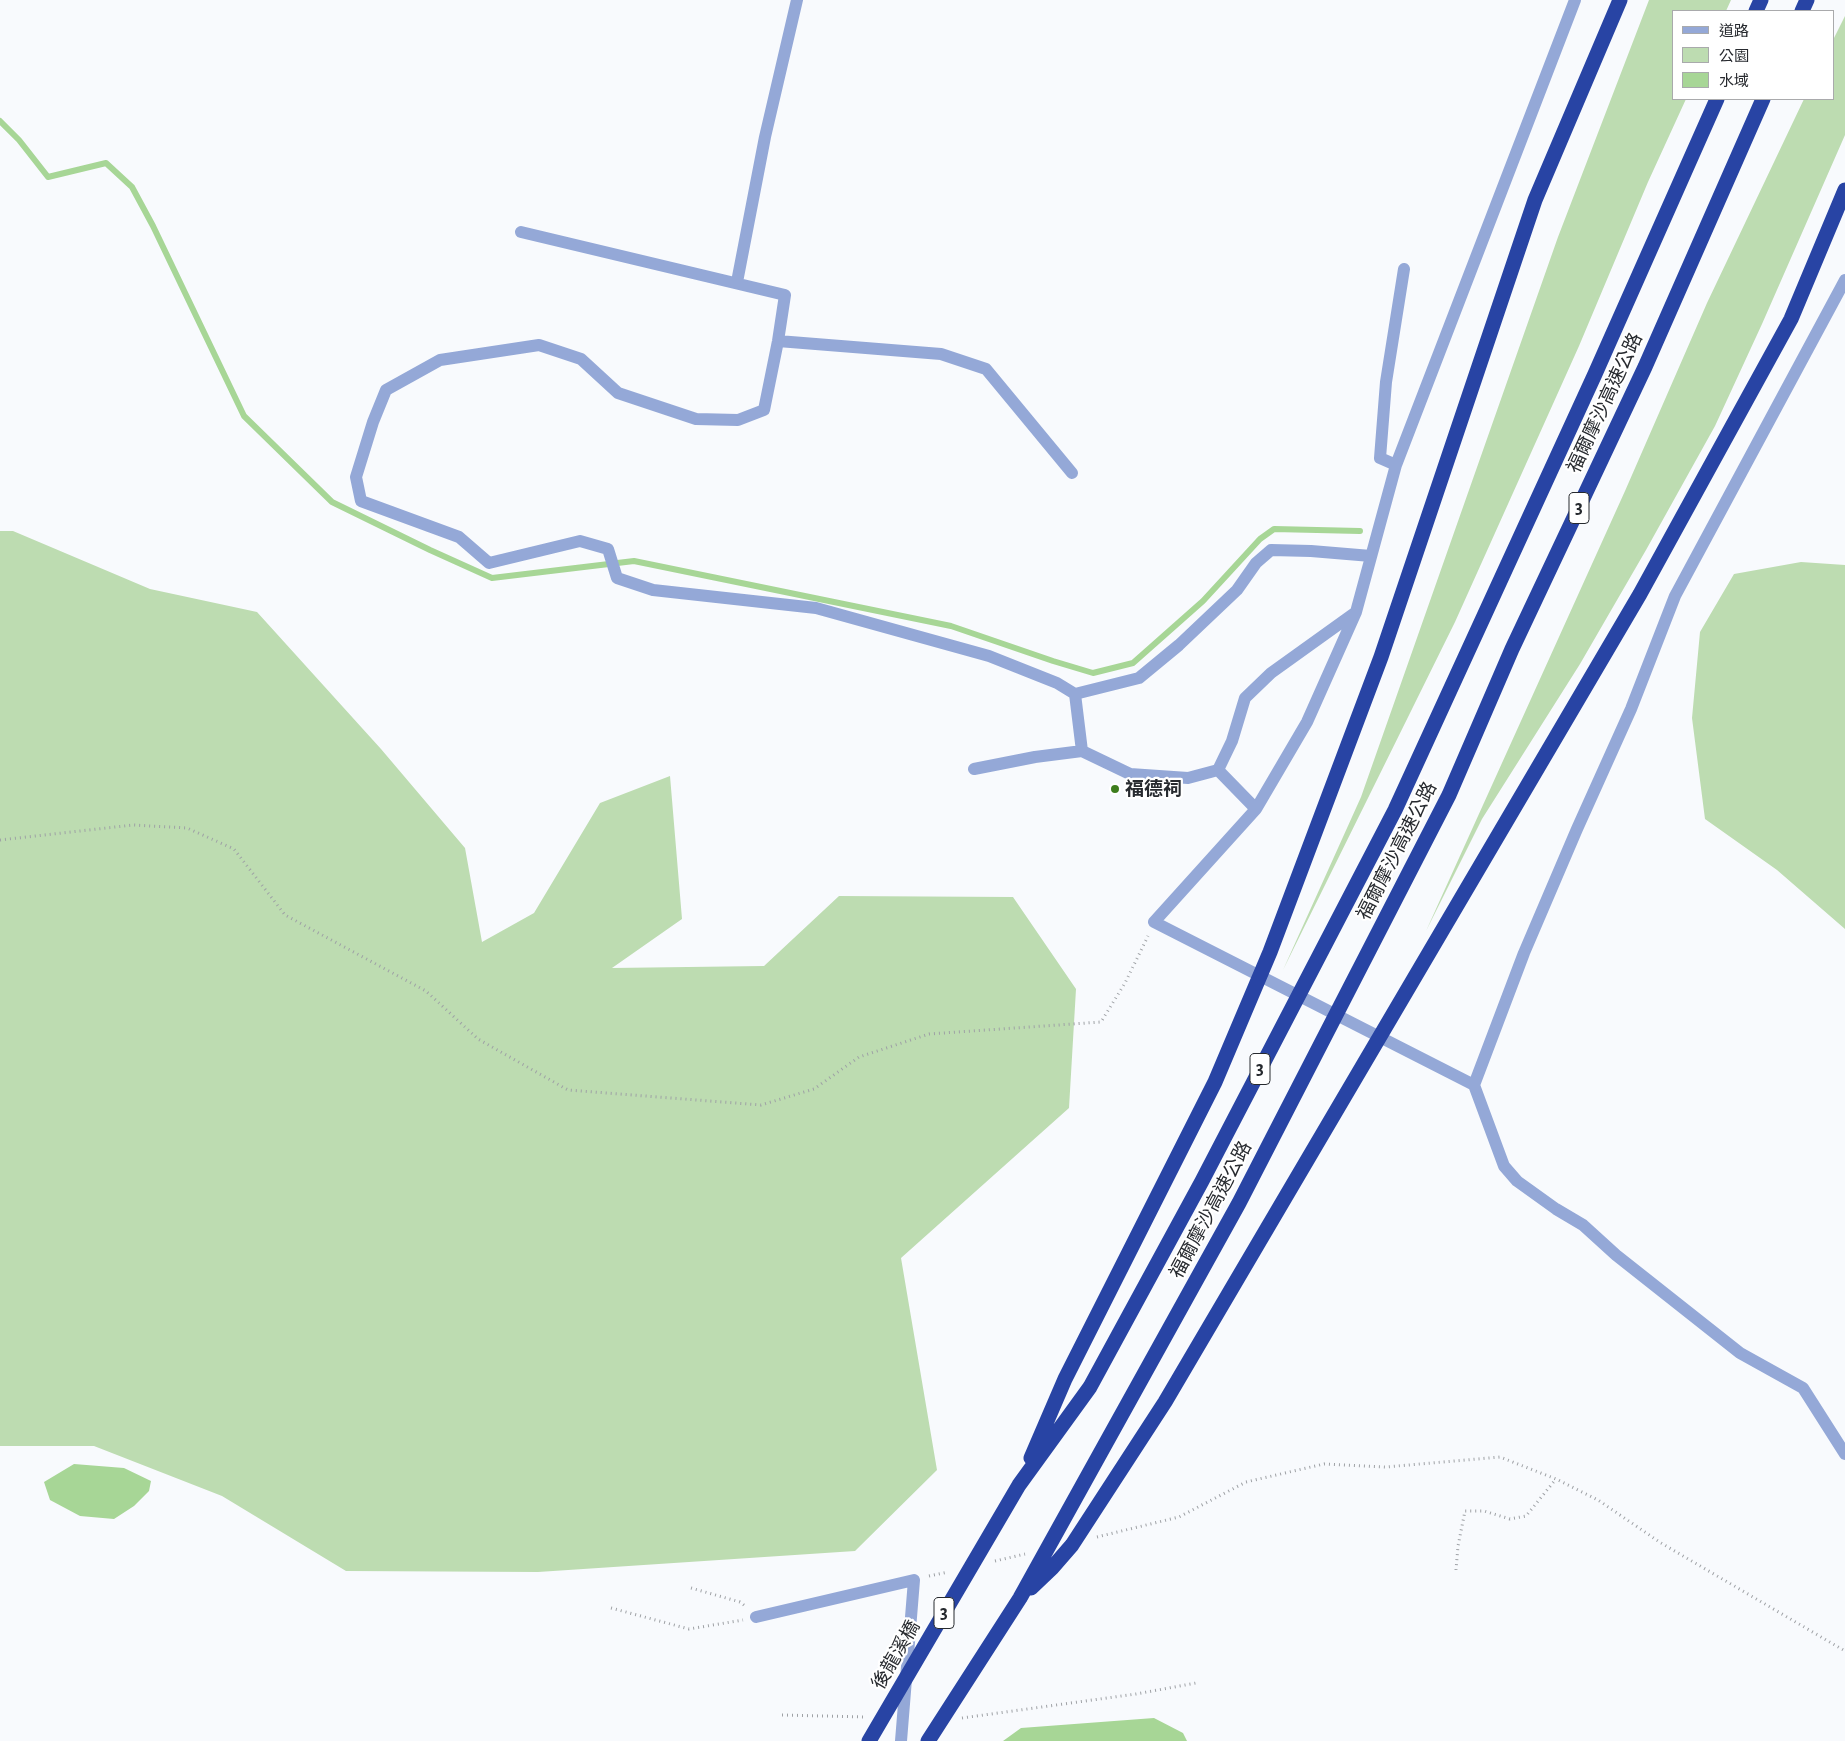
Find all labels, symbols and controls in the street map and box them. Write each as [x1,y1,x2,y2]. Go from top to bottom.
legend [1672,10,1835,100]
text: 道路 [1719,24,1749,39]
text: 公園 [1719,49,1749,64]
text: 水域 [1719,74,1749,89]
street label: 福爾摩沙高速公路 [1563,329,1647,477]
road number: 3 [1569,492,1589,524]
place label: 福德祠 [1125,778,1182,800]
street label: 福爾摩沙高速公路 [1352,778,1442,924]
marker: 福德祠 [1109,783,1121,795]
road number: 3 [1250,1054,1270,1084]
street label: 福爾摩沙高速公路 [1165,1138,1257,1282]
road number: 3 [934,1598,954,1629]
street label: 後龍溪橋 [867,1616,925,1694]

